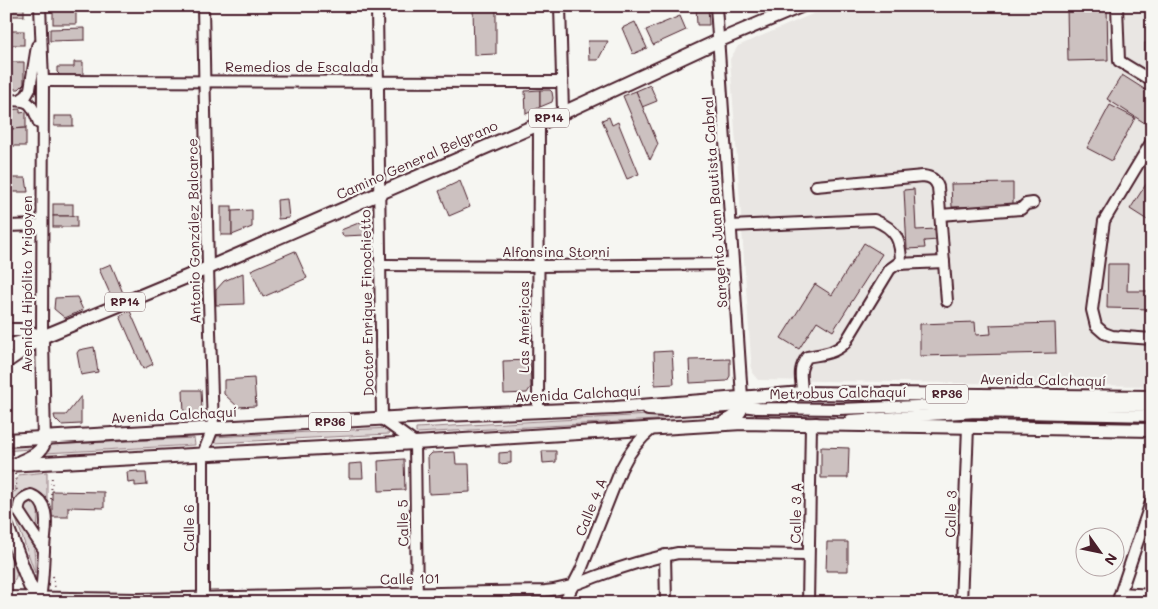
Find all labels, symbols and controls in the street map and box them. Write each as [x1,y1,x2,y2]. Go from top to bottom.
street label: Remedios de Escalada [225,57,379,76]
street label: Sargento Juan Bautista Cabral [698,96,731,308]
road number: RP14 [529,109,569,128]
street label: Camino General Belgrano [333,115,500,204]
street label: Antonio González Balcarce [182,138,205,324]
street label: Avenida Hipólito Yrigoyen [17,195,36,373]
street label: Doctor Enrique Finochietto [355,209,378,397]
street label: Alfonsina Storni [502,242,610,261]
street label: Las Américas [514,281,533,373]
road number: RP14 [105,292,145,312]
street label: Avenida Calchaquí [980,369,1106,390]
street label: Avenida Calchaquí [514,381,642,406]
street label: Metrobus Calchaquí [769,382,907,403]
road number: RP36 [926,384,968,404]
street label: Avenida Calchaquí [110,402,238,427]
road number: RP36 [309,412,351,432]
street label: Calle 4 A [570,475,611,539]
street label: Calle 3 A [785,482,806,544]
street label: Calle 3 [940,490,961,538]
street label: Calle 5 [393,499,412,547]
street label: Calle 6 [179,504,198,552]
north arrow [1076,526,1126,576]
text: N [1100,550,1122,569]
street label: Calle 101 [380,568,440,589]

